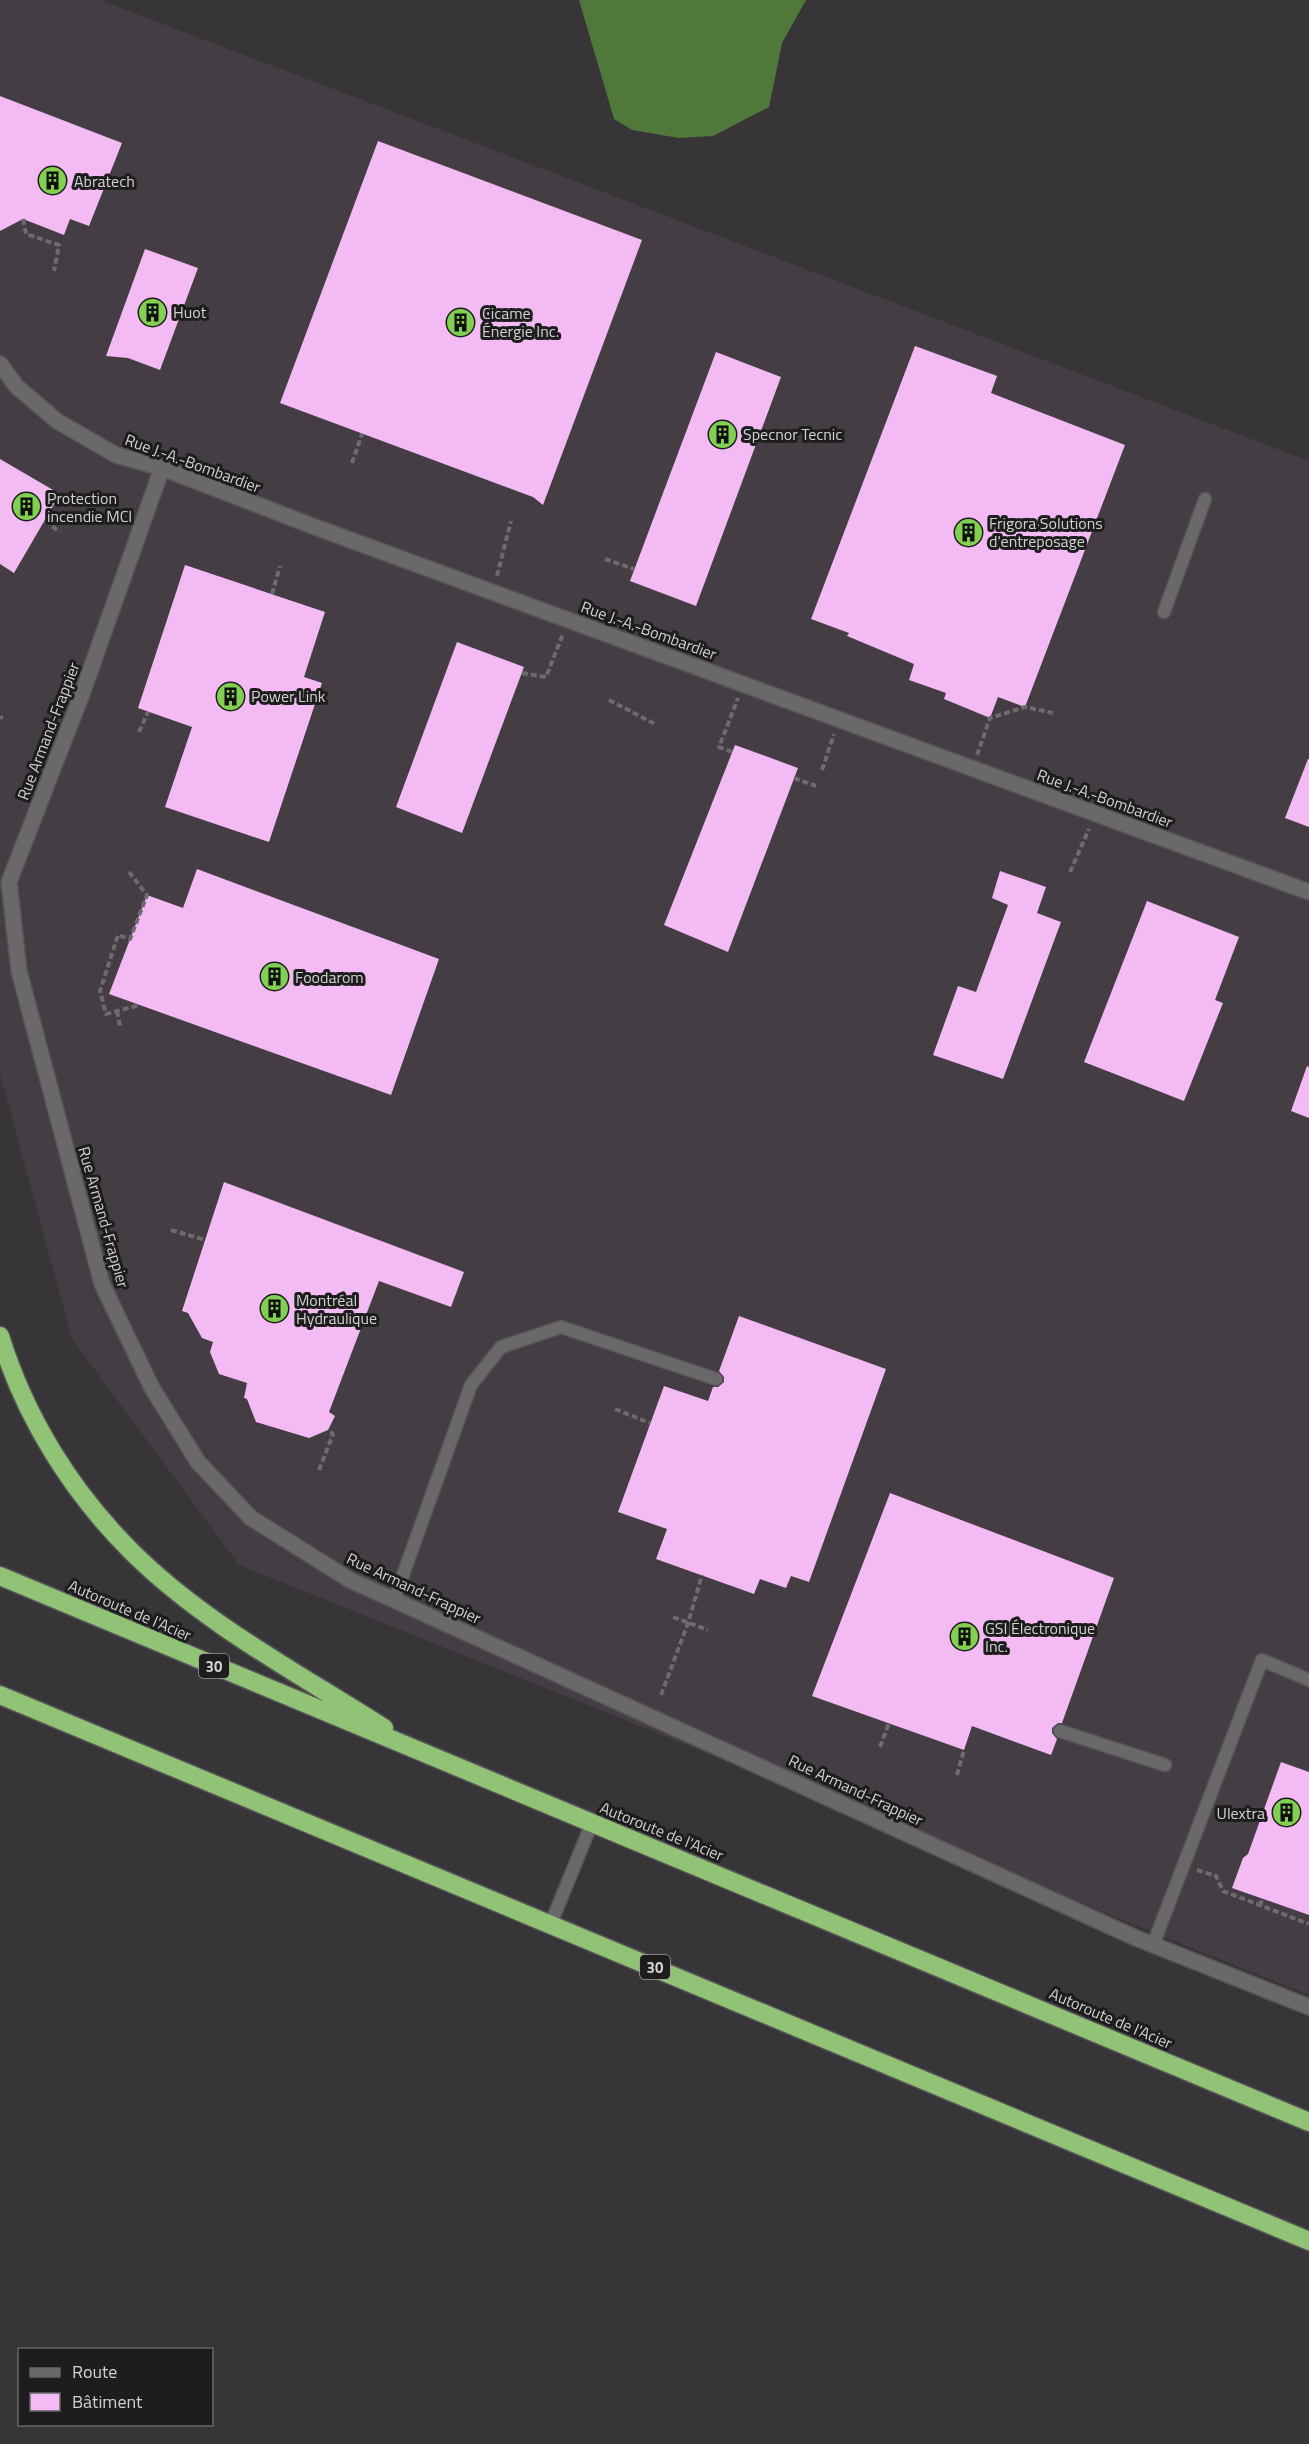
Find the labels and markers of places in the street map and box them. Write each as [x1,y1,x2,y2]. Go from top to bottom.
building icon: Abratech [37,165,69,197]
place label: Abratech [74,169,135,193]
building icon: Huot [136,296,168,328]
place label: Huot [173,300,207,324]
place label: Cicame Énergie Inc. [482,301,559,343]
building icon: Cicame Énergie Inc. [445,306,477,338]
building icon: Specnor Tecnic [706,418,738,450]
place label: Specnor Tecnic [743,422,842,446]
place label: Protection incendie MCI [47,486,132,528]
building icon: Protection incendie MCI [10,491,42,523]
place label: Frigora Solutions d'entreposage [989,511,1103,553]
building icon: Frigora Solutions d'entreposage [952,516,984,548]
building icon: Power Link [214,680,246,712]
place label: Power Link [251,684,326,708]
building icon: Foodarom [258,961,290,993]
place label: Foodarom [295,965,364,989]
place label: Montréal Hydraulique [296,1288,377,1330]
building icon: Montréal Hydraulique [259,1293,291,1325]
place label: GSI Électronique Inc. [985,1616,1095,1658]
building icon: GSI Électronique Inc. [948,1621,980,1653]
building icon: Ulextra [1270,1797,1302,1829]
place label: Ulextra [1217,1801,1265,1825]

